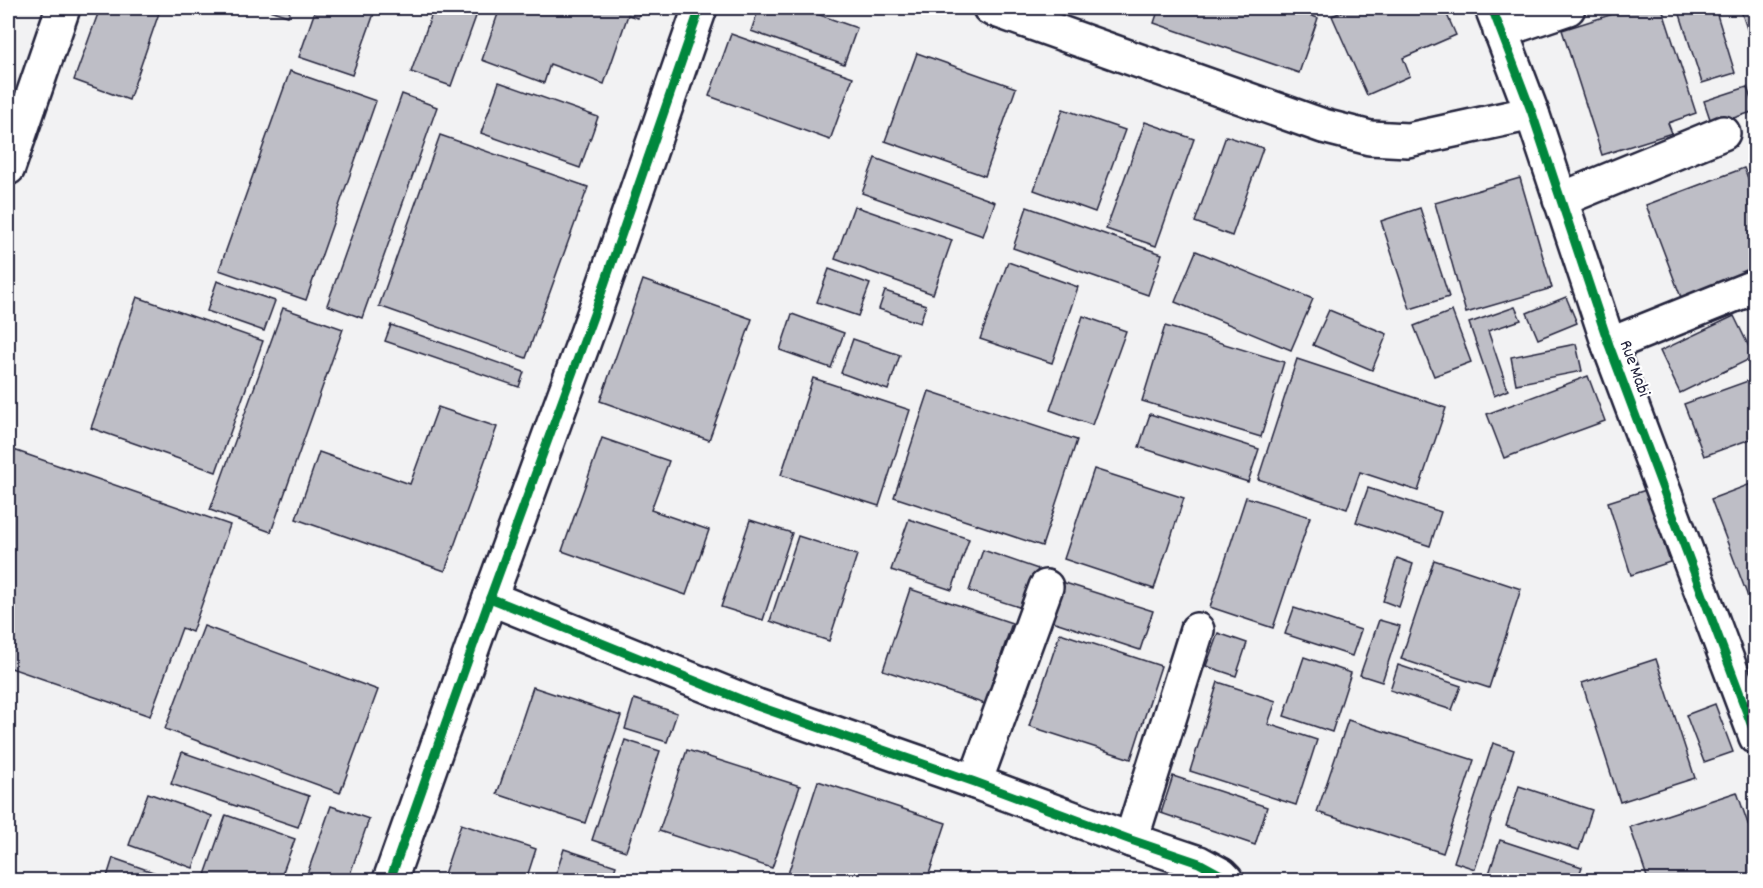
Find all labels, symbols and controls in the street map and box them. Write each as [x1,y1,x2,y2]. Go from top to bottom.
street label: Rue Mabi [1612,337,1655,401]

